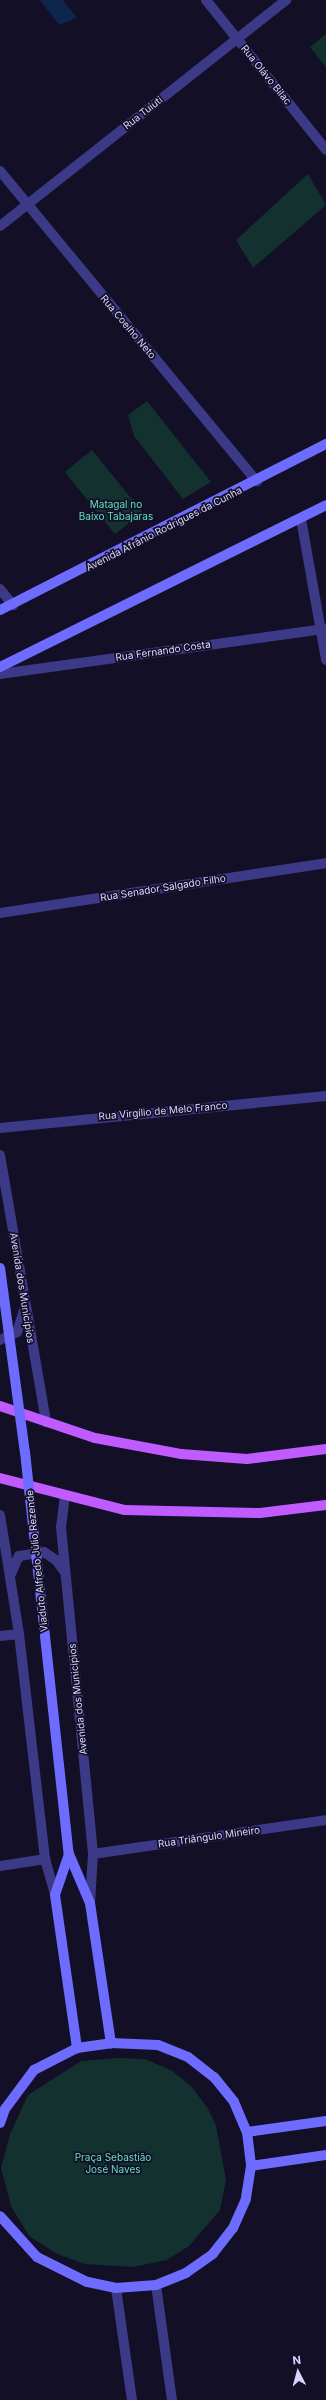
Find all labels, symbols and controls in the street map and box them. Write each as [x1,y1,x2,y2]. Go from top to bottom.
street label: Rua Olávo Bilac [238,43,294,107]
street label: Rua Tuiuti [121,94,165,132]
street label: Rua Coelho Neto [98,293,158,361]
street label: Avenida Afrânio Rodrigues da Cunha [84,484,244,574]
park label: Matagal no Baixo Tabajaras [79,498,153,522]
street label: Rua Fernando Costa [115,638,211,664]
street label: Rua Senador Salgado Filho [99,872,227,904]
street label: Rua Virgílio de Melo Franco [98,1099,228,1123]
street label: Avenida dos Municípios [7,1232,37,1344]
street label: Viaduto Alfredo Júlio Rezende [24,1489,50,1633]
street label: Avenida dos Municípios [66,1643,90,1755]
street label: Rua Triângulo Mineiro [157,1824,261,1850]
park label: Praça Sebastião José Naves [75,2151,151,2174]
north arrow [278,2352,318,2392]
text: N [292,2353,302,2367]

